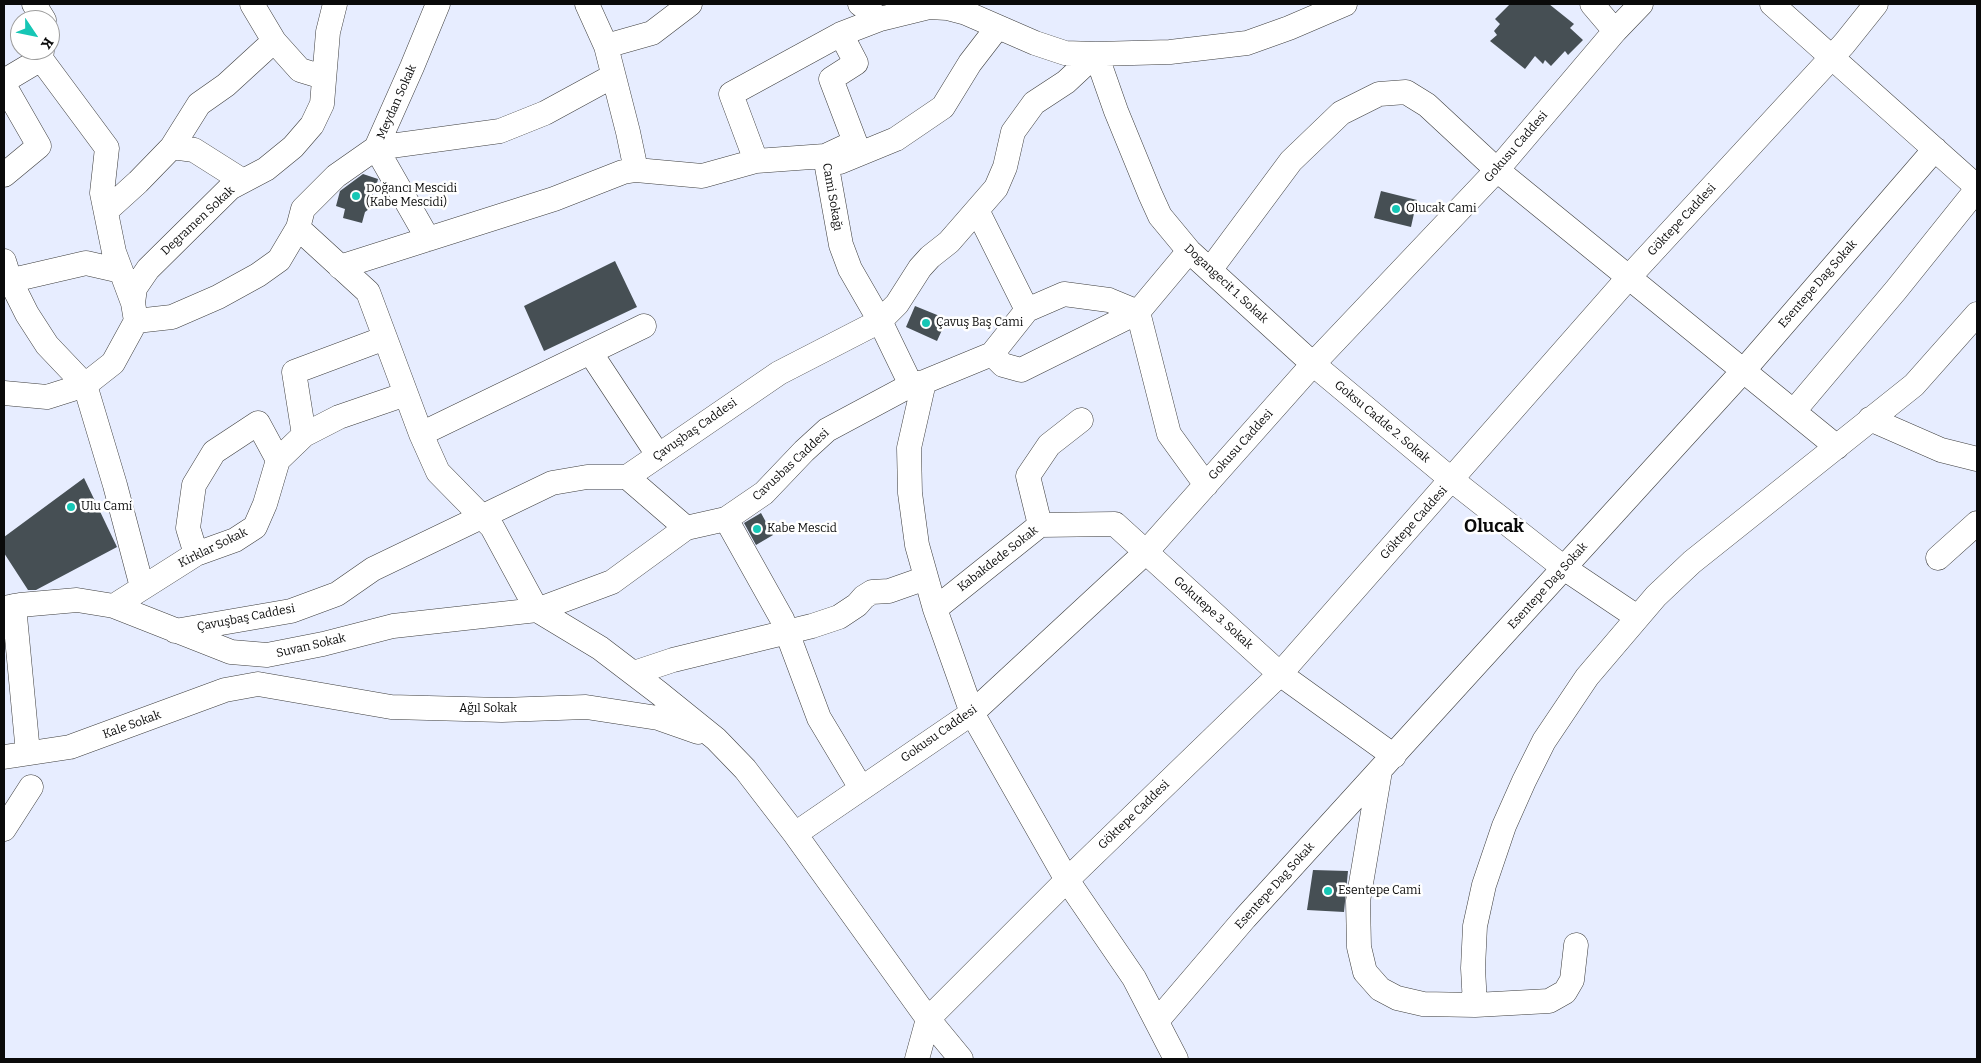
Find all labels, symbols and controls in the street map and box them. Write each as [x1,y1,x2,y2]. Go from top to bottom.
north arrow [10,10,60,60]
text: K [37,34,57,52]
street label: Meydan Sokak [374,62,420,142]
street label: Gokusu Caddesi [1481,108,1551,186]
street label: Cami Sokağı [819,162,845,232]
street label: Göktepe Caddesi [1645,181,1719,259]
place label: Doğancı Mescidi (Kabe Mescidi) [366,182,457,210]
street label: Degramen Sokak [158,183,238,259]
marker: Doğancı Mescidi (Kabe Mescidi) [350,190,362,202]
place label: Olucak Cami [1406,202,1477,216]
marker: Olucak Cami [1390,203,1402,215]
street label: Esentepe Dag Sokak [1776,237,1860,331]
street label: Dogangecit 1. Sokak [1181,241,1271,327]
place label: Çavuş Baş Cami [936,316,1023,330]
marker: Çavuş Baş Cami [920,317,932,329]
street label: Goksu Cadde 2. Sokak [1331,378,1433,466]
street label: Çavuşbaş Caddesi [650,396,740,464]
street label: Gokusu Caddesi [1206,407,1276,483]
street label: Cavusbas Caddesi [750,426,832,504]
street label: Göktepe Caddesi [1377,483,1451,563]
place label: Ulu Cami [81,500,132,514]
marker: Ulu Cami [65,501,77,513]
district label: Olucak [1464,516,1524,538]
place label: Kabe Mescid [767,522,837,536]
marker: Kabe Mescid [751,523,763,535]
street label: Kabakdede Sokak [955,523,1041,595]
street label: Kirklar Sokak [176,525,250,571]
street label: Esentepe Dag Sokak [1505,540,1591,632]
street label: Gokutepe 3. Sokak [1170,574,1256,652]
street label: Çavuşbaş Caddesi [196,601,296,635]
street label: Suvan Sokak [275,631,347,661]
street label: Ağıl Sokak [459,702,517,716]
street label: Gokusu Caddesi [898,702,980,766]
street label: Kale Sokak [101,708,163,742]
street label: Göktepe Caddesi [1095,777,1173,853]
street label: Esentepe Dag Sokak [1232,840,1318,932]
place label: Esentepe Cami [1338,884,1421,898]
marker: Esentepe Cami [1322,885,1334,897]

